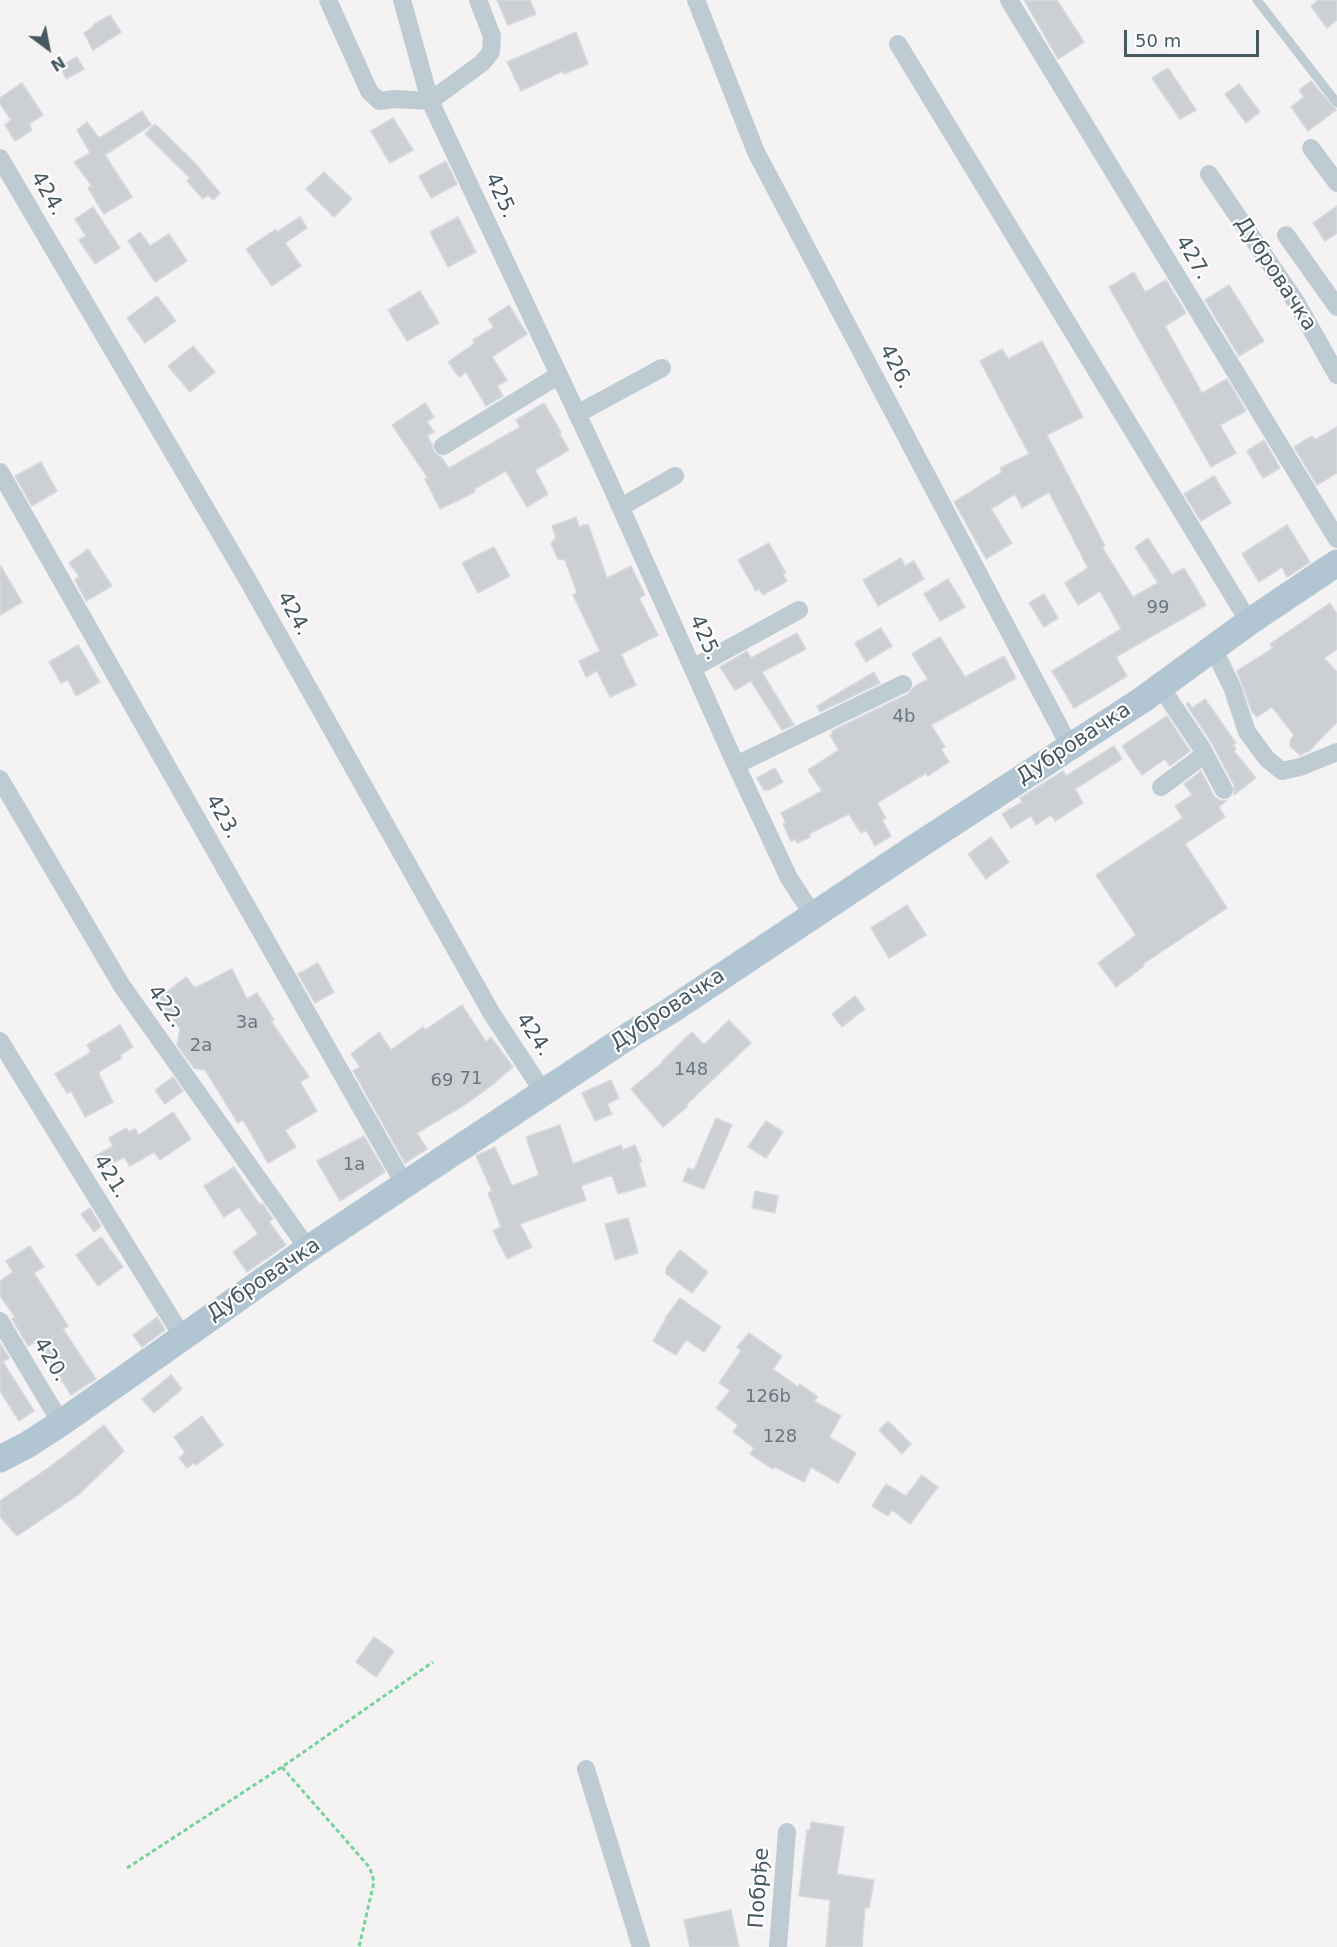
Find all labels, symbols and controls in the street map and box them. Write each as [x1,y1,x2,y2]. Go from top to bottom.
north arrow [18,18,78,78]
scale bar [1127,18,1262,56]
text: 50 m [1135,30,1181,51]
text: N [47,52,69,75]
street label: 424. [24,167,70,221]
street label: 425. [479,169,521,223]
street label: Дубровачка [1229,212,1321,336]
street label: 427. [1169,231,1215,285]
street label: 426. [873,340,917,394]
street label: 424. [271,587,315,641]
house number: 99 [1147,597,1169,619]
street label: 425. [683,612,725,664]
street label: Дубровачка [1012,698,1136,790]
house number: 4b [893,706,915,728]
street label: 423. [199,790,245,844]
street label: Дубровачка [606,964,730,1056]
street label: 422. [141,981,189,1033]
street label: 424. [509,1009,557,1061]
house number: 3a [236,1012,258,1034]
house number: 2a [190,1035,212,1057]
house number: 148 [674,1059,708,1081]
house number: 71 [460,1068,482,1090]
house number: 69 [431,1070,453,1092]
street label: 421. [87,1150,133,1204]
house number: 1a [343,1154,365,1176]
street label: Дубровачка [203,1233,325,1327]
street label: 420. [27,1333,73,1387]
house number: 126b [745,1386,791,1408]
house number: 128 [763,1426,797,1448]
street label: Побрђе [745,1847,775,1929]

